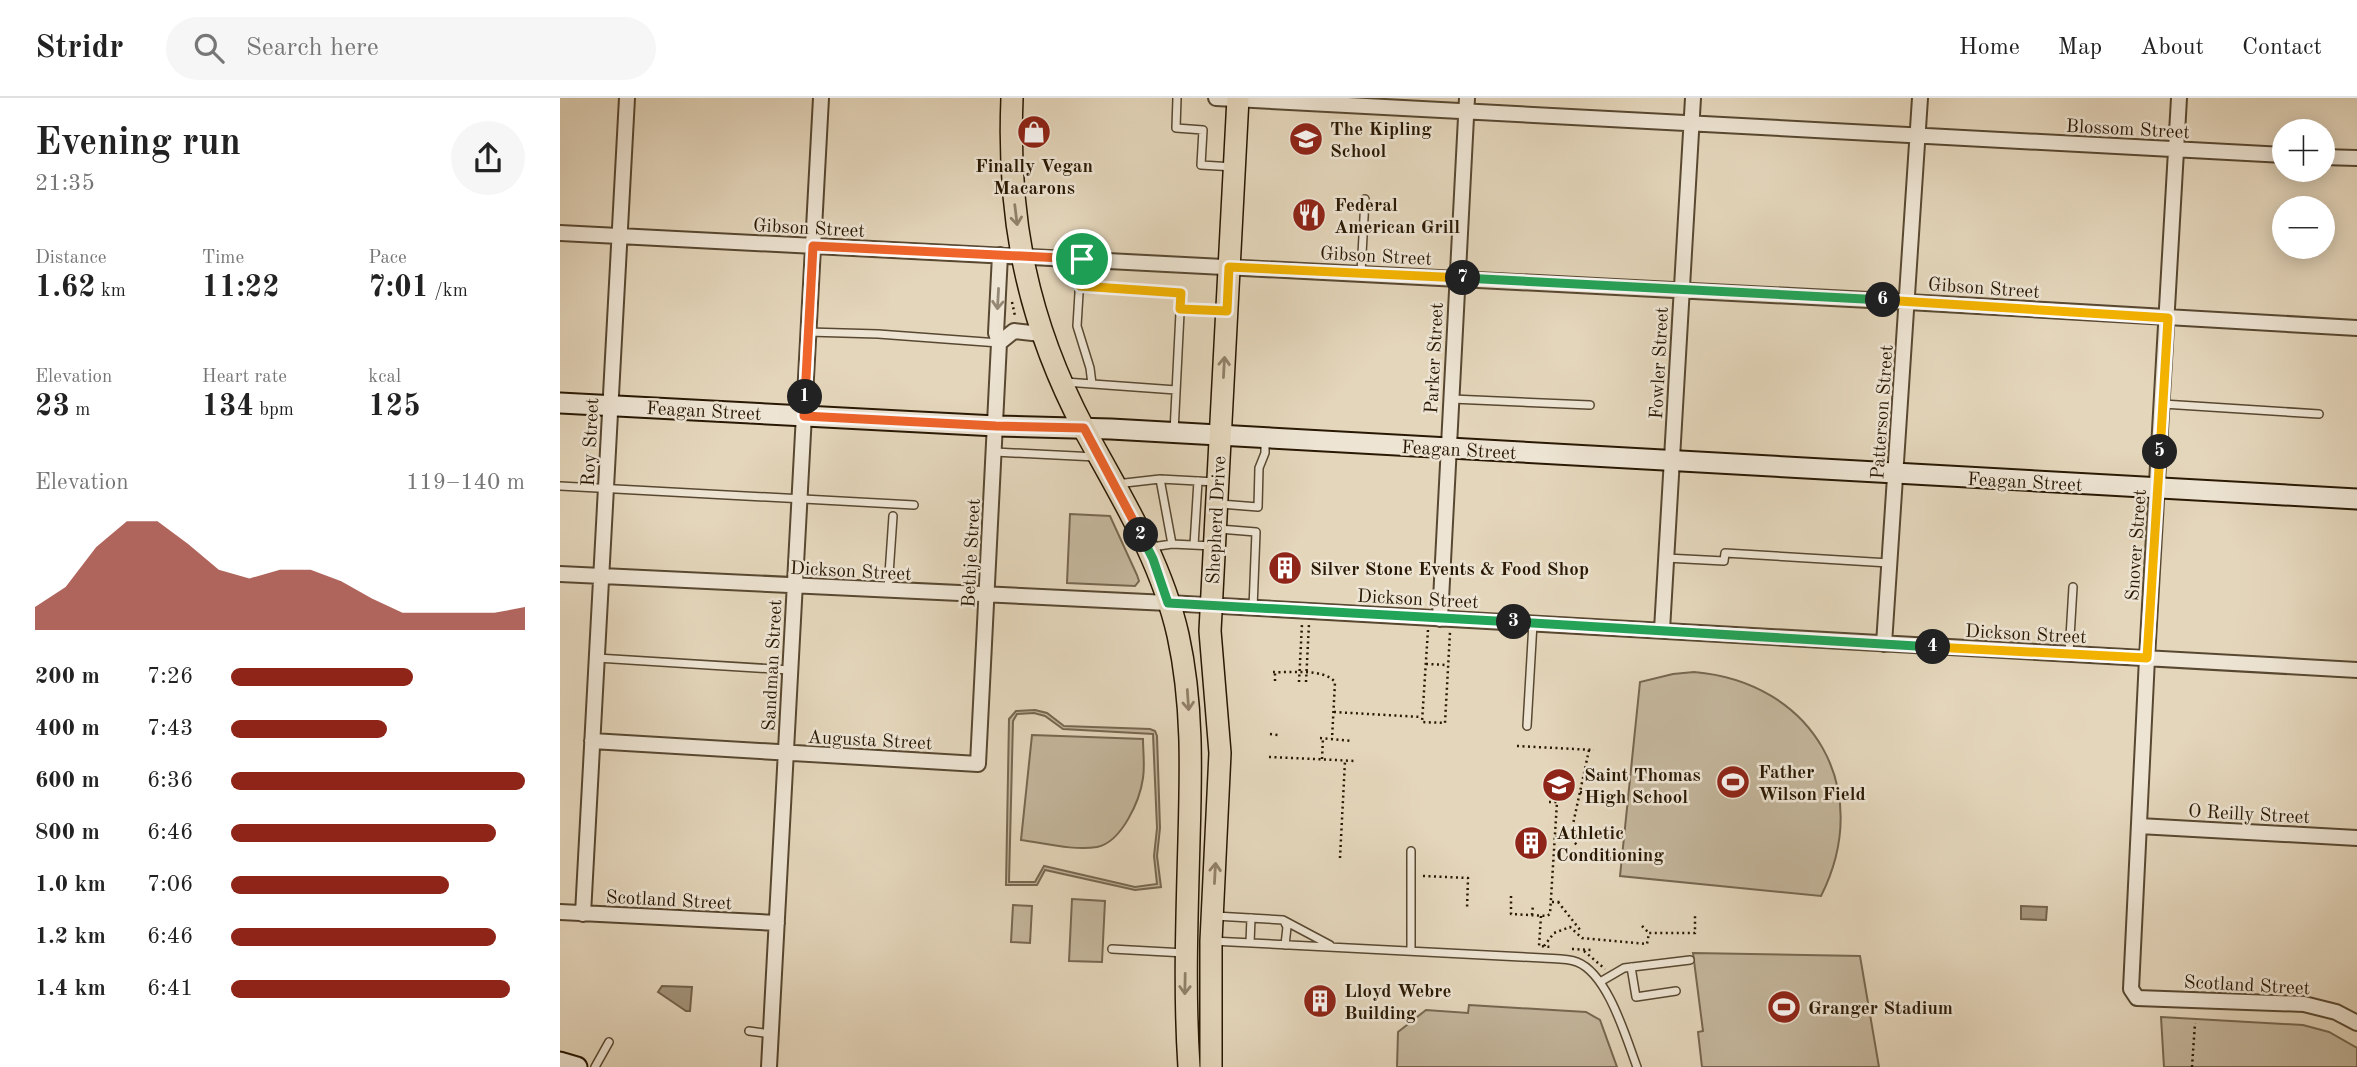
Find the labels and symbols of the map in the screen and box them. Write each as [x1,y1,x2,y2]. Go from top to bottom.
shop icon: Finally Vegan Macarons [1015,113,1053,151]
street label: Blossom Street [2065,118,2190,143]
school or university icon: The Kipling School [1287,120,1325,158]
place label: The Kipling School [1330,121,1432,162]
place label: Finally Vegan Macarons [975,158,1093,199]
restaurant icon: Federal American Grill [1290,196,1328,234]
place label: Federal American Grill [1334,197,1460,238]
one-way arrow [1009,203,1022,226]
street label: Gibson Street [752,217,865,242]
pin [1052,229,1112,289]
street label: Gibson Street [1319,245,1432,270]
pin: 7 [1446,260,1480,296]
street label: Gibson Street [1927,276,2040,303]
pin: 6 [1866,282,1900,318]
one-way arrow [991,287,1004,310]
street label: Parker Street [1423,302,1448,414]
street label: Fowler Street [1648,306,1673,420]
street label: Patterson Street [1869,344,1898,480]
one-way arrow [1217,356,1230,379]
pin: 1 [788,380,822,414]
street label: Roy Street [580,397,603,487]
street label: Feagan Street [646,400,762,425]
pin: 5 [2142,434,2178,470]
street label: Feagan Street [1401,439,1517,464]
street label: Shepherd Drive [1205,455,1230,585]
street label: Feagan Street [1967,471,2083,496]
street label: Snover Street [2124,489,2151,602]
street label: Bethje Street [960,498,985,608]
pin: 2 [1124,518,1158,552]
building icon: Silver Stone Events & Food Shop [1266,549,1304,587]
street label: Dickson Street [790,560,912,585]
place label: Silver Stone Events & Food Shop [1310,561,1589,580]
street label: Dickson Street [1357,588,1479,613]
street label: Sandman Street [761,599,786,731]
pin: 3 [1496,604,1532,640]
street label: Dickson Street [1965,623,2087,648]
pin: 4 [1916,630,1950,664]
one-way arrow [1182,688,1195,711]
street label: Augusta Street [807,729,933,754]
sports icon: Father Wilson Field [1714,763,1752,801]
place label: Father Wilson Field [1758,764,1866,805]
school or university icon: Saint Thomas High School [1540,766,1578,804]
place label: Saint Thomas High School [1584,767,1701,808]
street label: O Reilly Street [2187,803,2310,828]
building icon: Athletic Conditioning [1512,824,1550,862]
place label: Athletic Conditioning [1556,825,1664,866]
one-way arrow [1208,862,1221,885]
street label: Scotland Street [605,889,733,914]
one-way arrow [1179,972,1192,995]
street label: Scotland Street [2183,974,2311,999]
building icon: Lloyd Webre Building [1301,982,1339,1020]
place label: Lloyd Webre Building [1344,983,1452,1024]
sports icon: Granger Stadium [1765,988,1803,1026]
place label: Granger Stadium [1808,1000,1953,1019]

